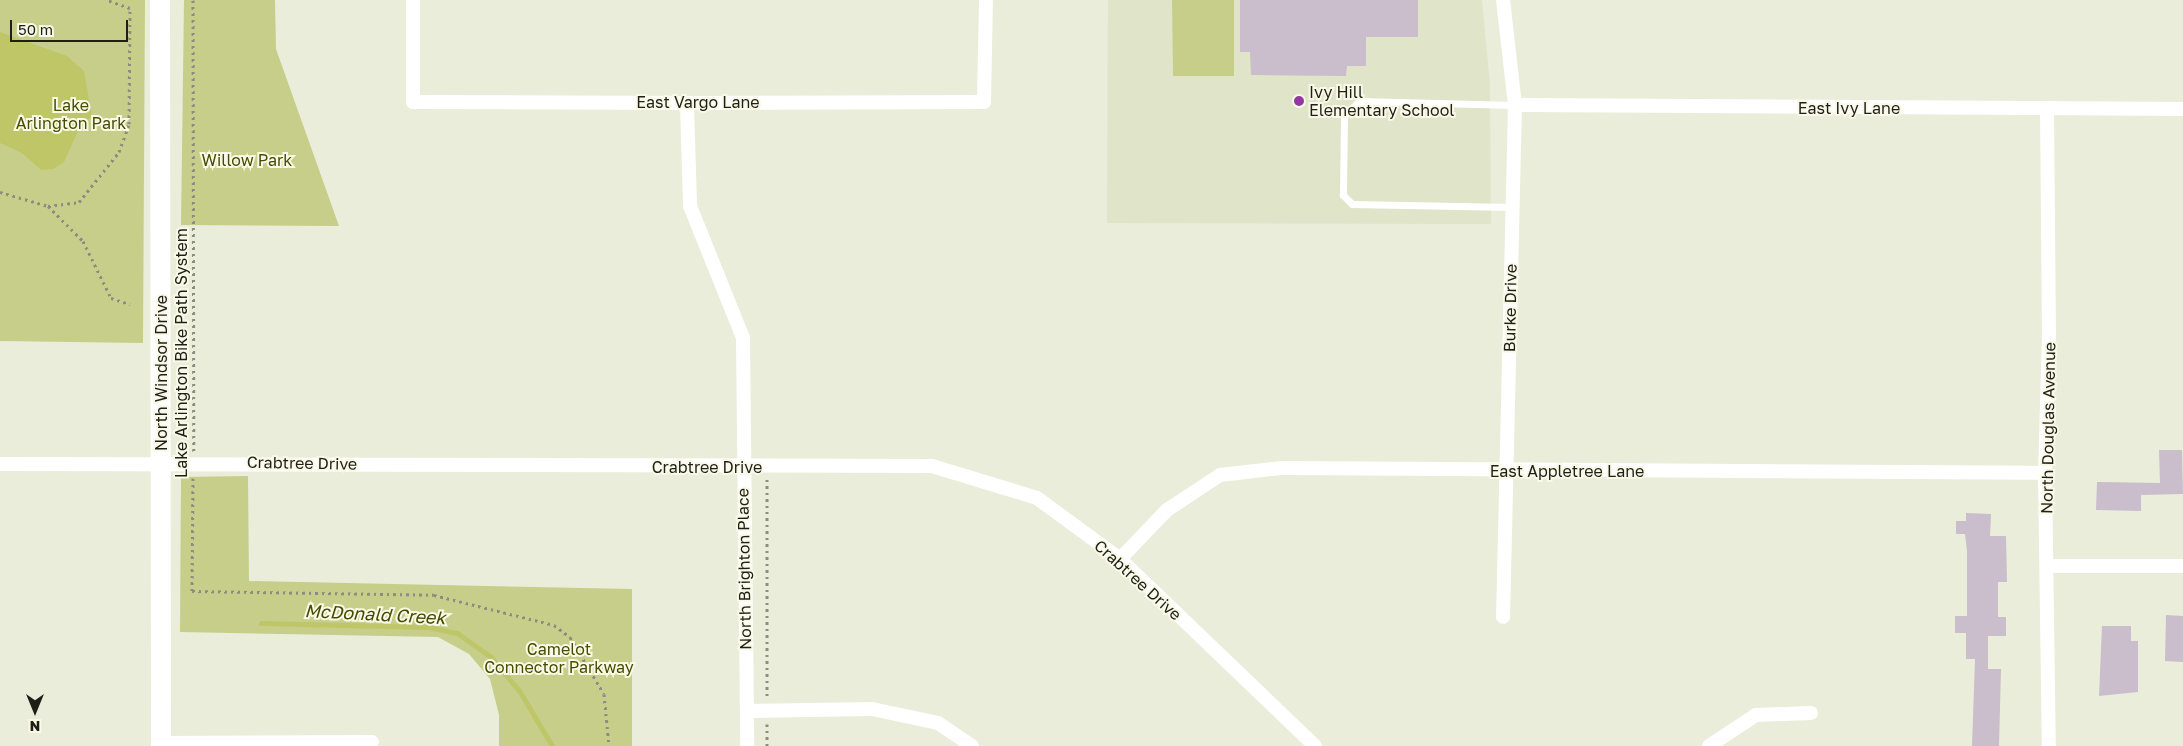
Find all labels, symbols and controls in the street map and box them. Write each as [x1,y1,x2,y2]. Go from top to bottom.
scale bar [12,10,130,42]
text: 50 m [18,20,53,38]
place label: Ivy Hill Elementary School [1309,82,1454,120]
street label: East Vargo Lane [636,92,760,112]
park label: Lake Arlington Park [16,95,126,133]
marker: Ivy Hill Elementary School [1293,95,1305,107]
street label: East Ivy Lane [1798,98,1900,118]
park label: Willow Park [202,150,292,170]
street label: Lake Arlington Bike Path System [171,228,191,478]
street label: Burke Drive [1500,264,1520,352]
street label: North Windsor Drive [151,295,171,451]
street label: North Douglas Avenue [2037,342,2059,514]
street label: Crabtree Drive [247,452,357,474]
street label: Crabtree Drive [652,457,762,477]
street label: East Appletree Lane [1490,461,1644,481]
street label: North Brighton Place [733,488,755,650]
street label: Crabtree Drive [1091,536,1185,624]
water label: McDonald Creek [304,600,446,628]
park label: Camelot Connector Parkway [484,639,634,677]
north arrow [10,686,60,736]
text: N [30,718,40,735]

